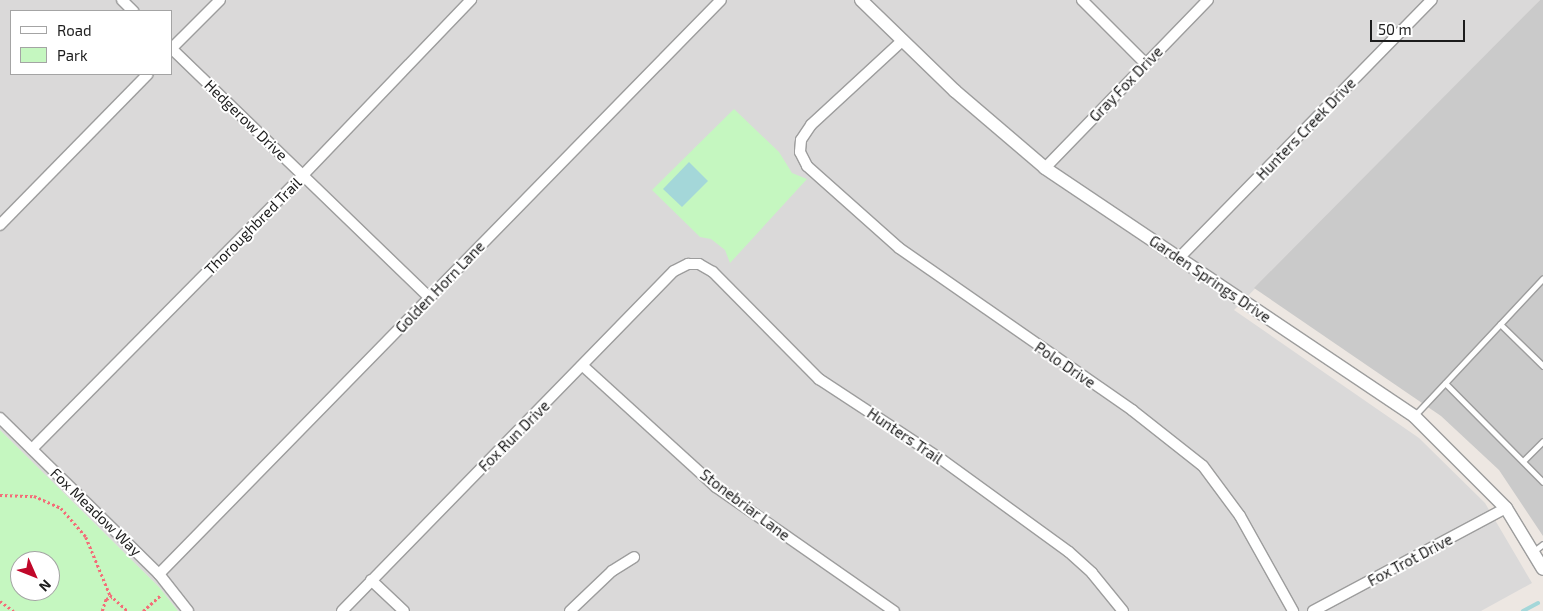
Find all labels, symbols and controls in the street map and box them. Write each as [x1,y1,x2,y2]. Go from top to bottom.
legend [10,10,172,75]
scale bar [1373,10,1468,42]
text: 50 m [1378,20,1412,38]
text: Road [57,21,92,39]
street label: Gray Fox Drive [1085,42,1167,126]
text: Park [57,46,88,64]
street label: Hunters Creek Drive [1253,74,1359,184]
street label: Hedgerow Drive [201,76,291,164]
street label: Thoroughbred Trail [201,174,305,278]
street label: Garden Springs Drive [1146,232,1274,326]
street label: Golden Horn Lane [392,237,488,337]
street label: Polo Drive [1031,338,1099,392]
street label: Fox Run Drive [475,397,553,475]
street label: Hunters Trail [864,404,946,468]
street label: Fox Meadow Way [47,464,145,560]
street label: Stonebriar Lane [696,465,794,545]
street label: Fox Trot Drive [1364,530,1456,590]
north arrow [10,551,60,601]
text: N [36,577,55,596]

